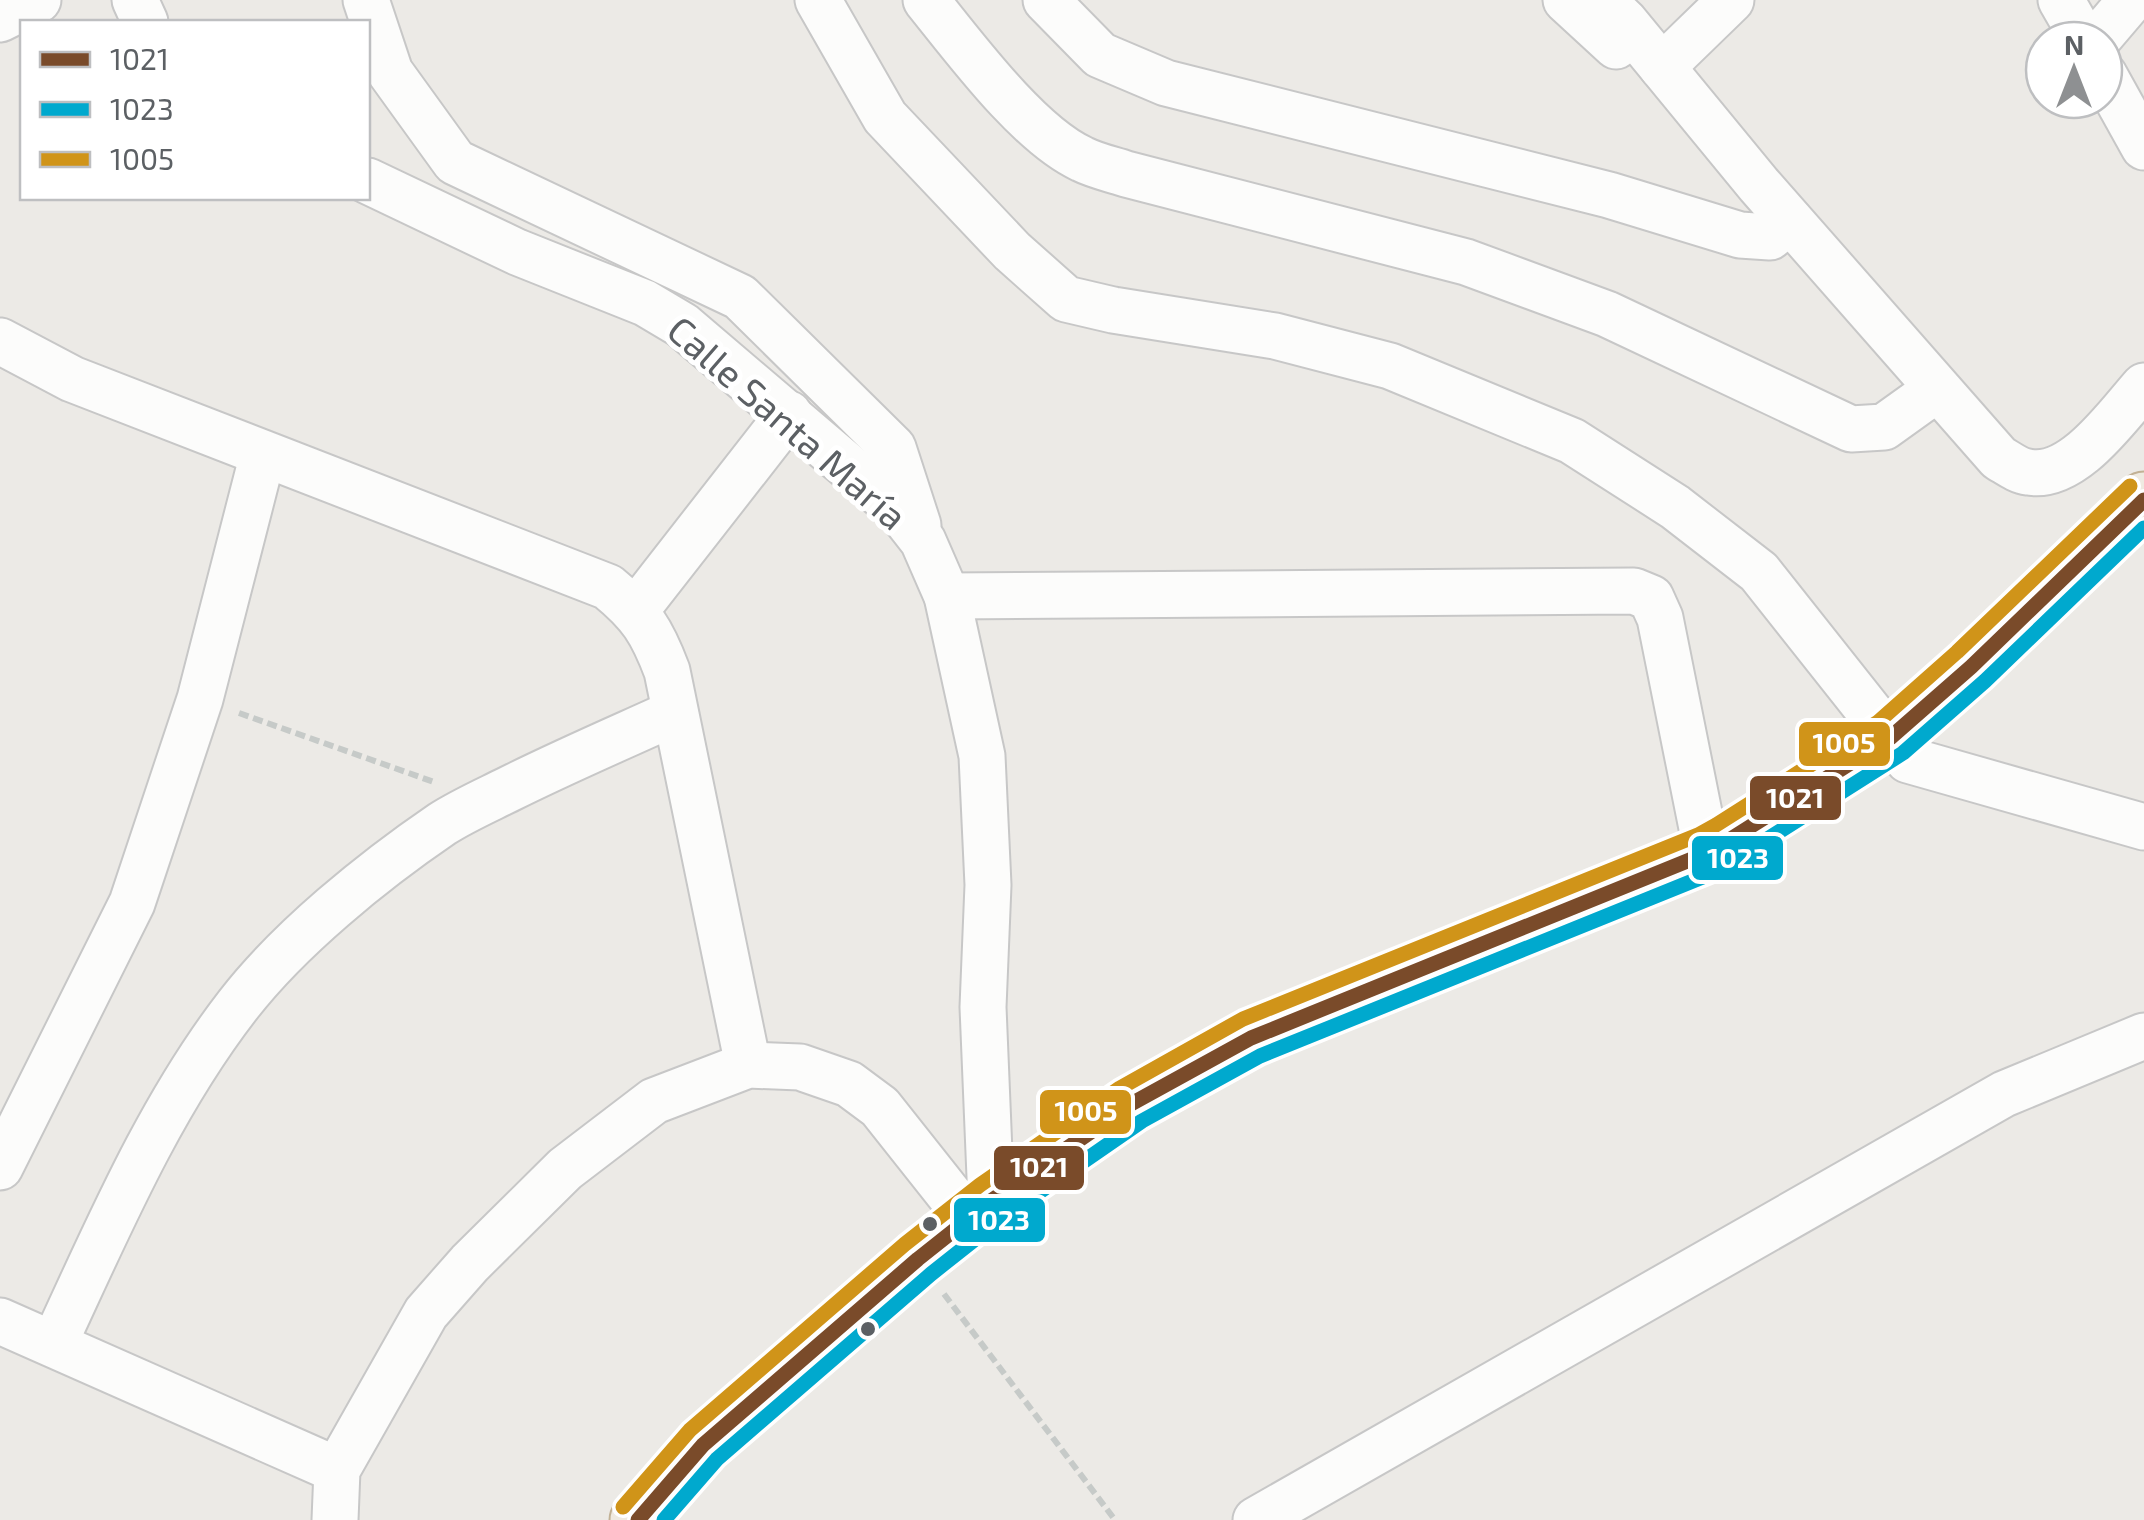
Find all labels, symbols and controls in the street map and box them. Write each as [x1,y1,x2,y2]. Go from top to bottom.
legend [20,20,370,200]
north arrow [2024,20,2124,120]
text: N [2064,27,2084,61]
text: 1021 [110,40,169,76]
text: 1023 [110,90,174,126]
text: 1005 [110,140,174,176]
street label: Calle Santa María [659,306,917,538]
line badge: 1005 [1797,720,1892,768]
text: 1005 [1813,725,1875,759]
line badge: 1021 [1748,774,1843,822]
text: 1021 [1766,780,1824,814]
line badge: 1023 [1690,834,1785,882]
text: 1023 [1707,840,1769,874]
line badge: 1005 [1038,1088,1133,1136]
text: 1005 [1055,1093,1117,1127]
line badge: 1021 [992,1144,1086,1192]
text: 1021 [1010,1149,1068,1183]
line badge: 1023 [952,1196,1047,1244]
text: 1023 [968,1202,1030,1236]
unlabelled marker [920,1214,940,1234]
unlabelled marker [858,1319,878,1339]

